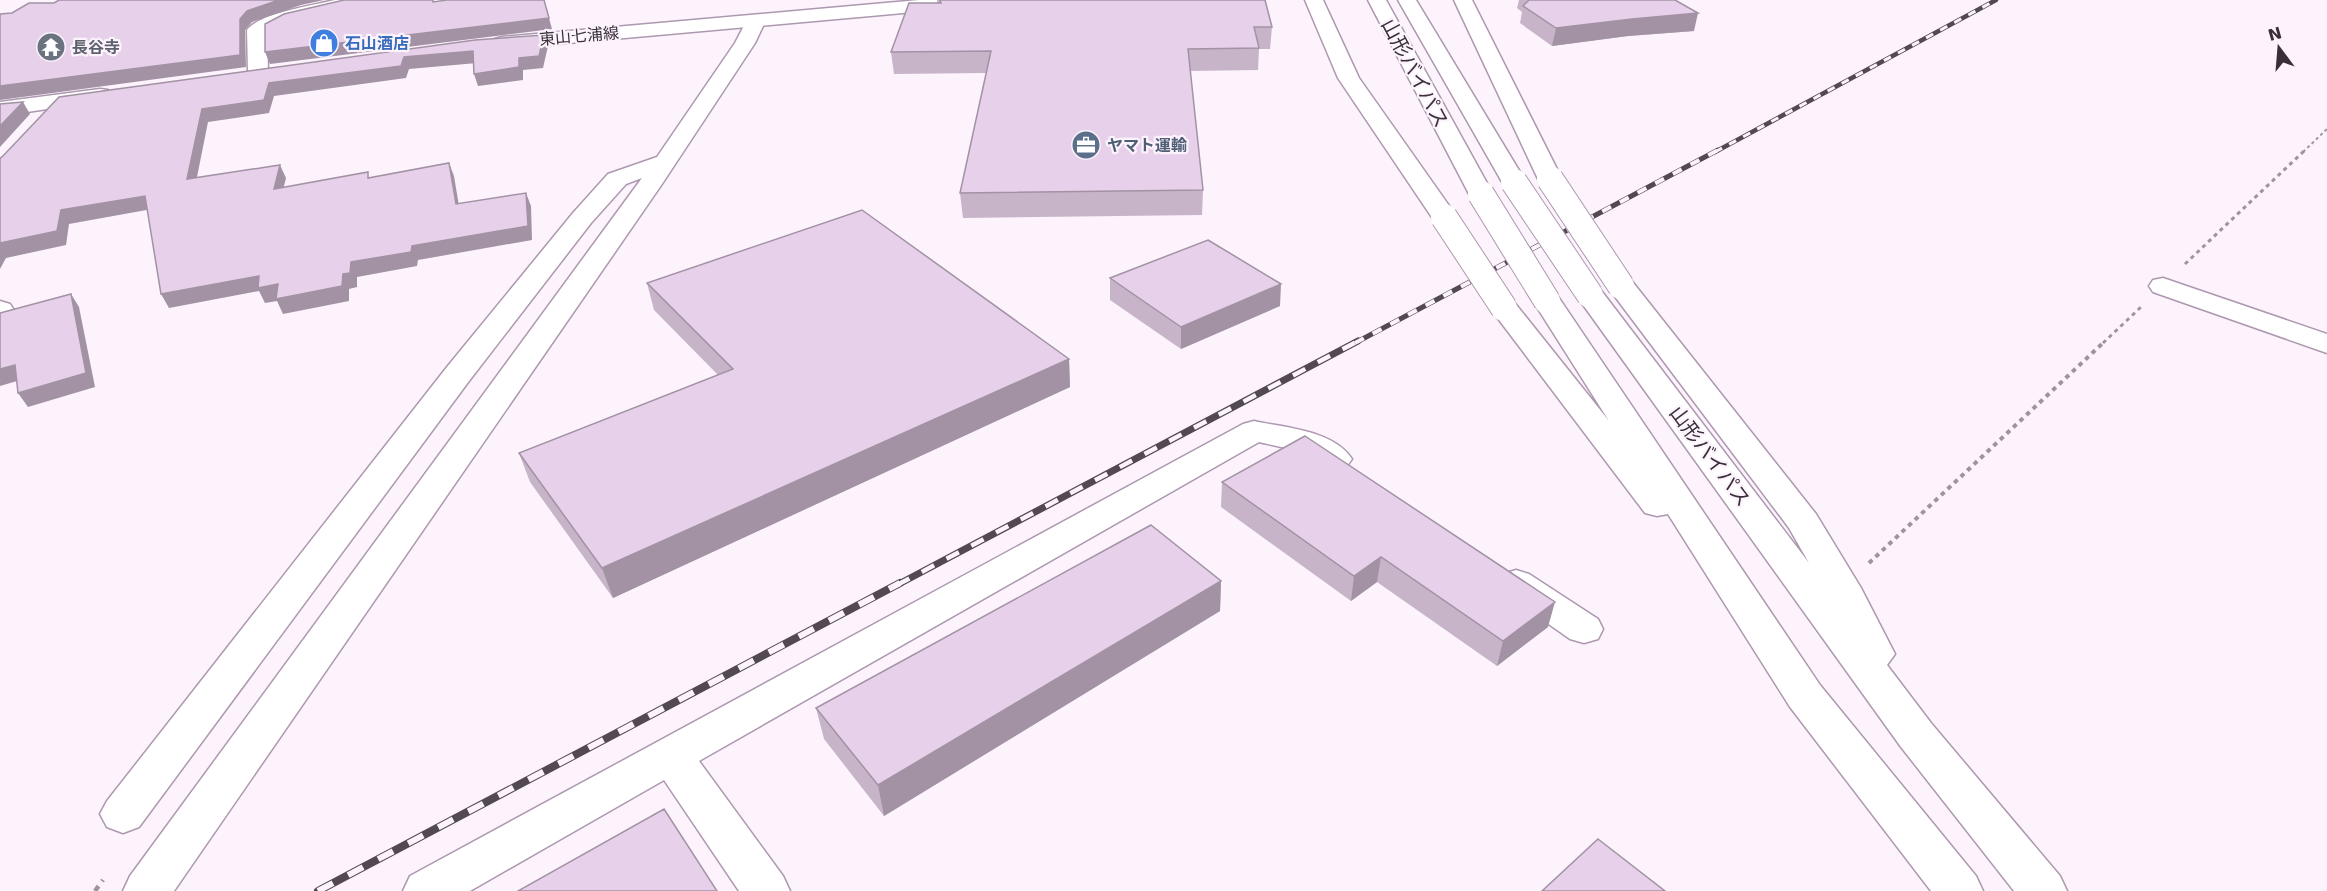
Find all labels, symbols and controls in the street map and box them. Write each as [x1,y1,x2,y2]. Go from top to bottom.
street label: 山形バイパス [1376,15,1454,131]
north arrow [2249,18,2309,78]
street label: 東山七浦線 [538,23,620,49]
text: N [2266,23,2284,45]
shop icon: 石山酒店 [308,27,340,59]
temple icon: 長谷寺 [35,31,67,63]
place label: 石山酒店 [345,34,409,53]
place label: 長谷寺 [72,38,120,57]
office icon: ヤマト運輸 [1070,129,1102,161]
place label: ヤマト運輸 [1107,136,1187,155]
street label: 山形バイパス [1664,401,1756,511]

